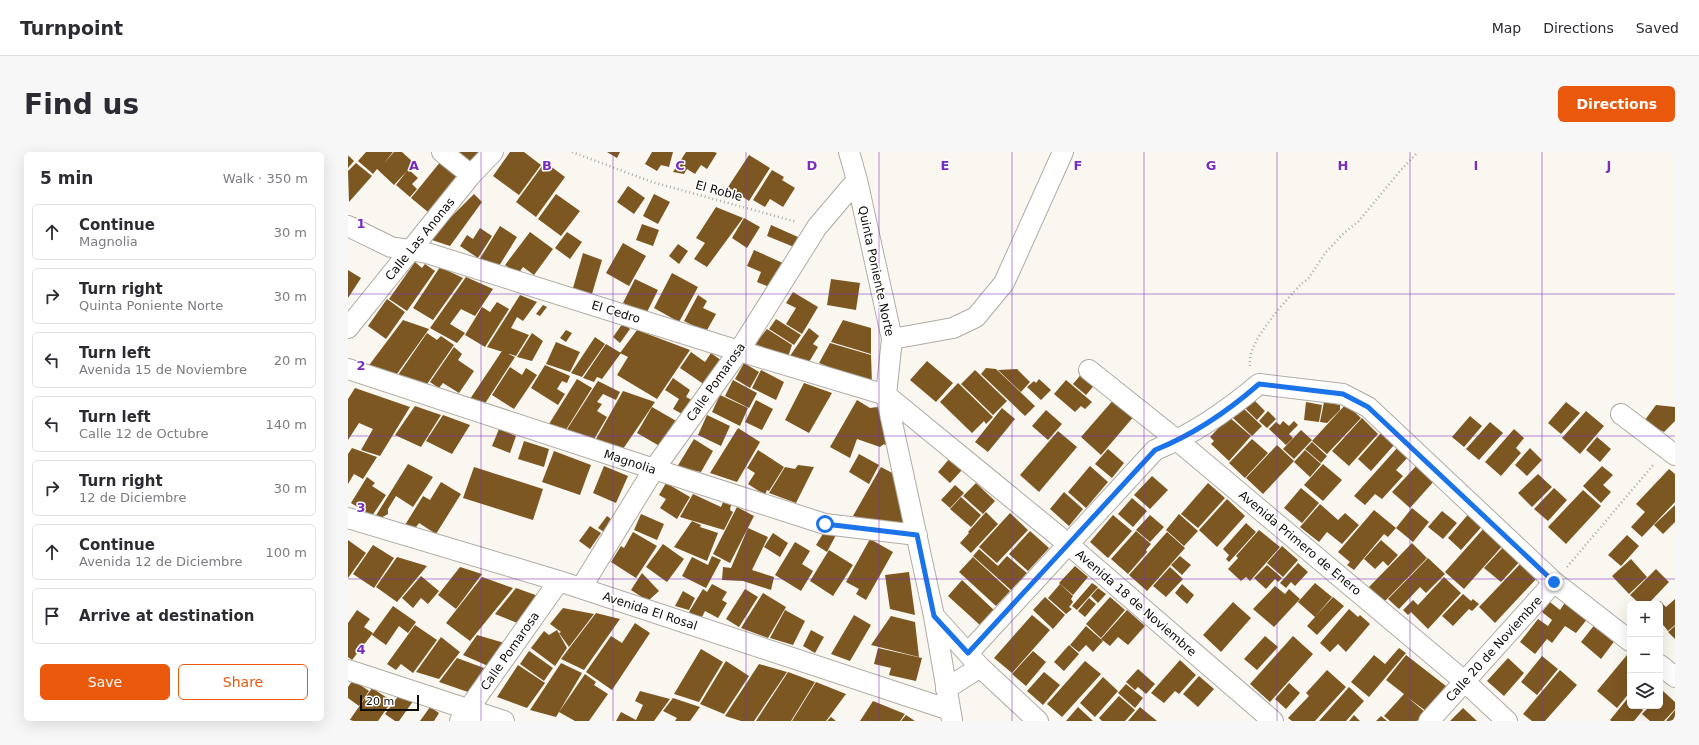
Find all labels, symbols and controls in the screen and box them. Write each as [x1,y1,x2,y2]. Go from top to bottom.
text: Turnpoint [20,17,123,39]
text: Map [1492,20,1521,36]
text: Directions [1543,20,1614,36]
text: Saved [1636,20,1679,36]
button: Directions [1558,86,1675,122]
text: Find us [24,88,139,121]
text: A [409,158,419,173]
text: B [542,158,552,173]
text: C [675,158,685,173]
text: D [807,158,818,173]
text: E [941,158,949,173]
text: F [1074,158,1082,173]
text: G [1206,158,1216,173]
text: H [1338,158,1348,173]
text: I [1474,158,1478,173]
text: J [1606,158,1611,173]
text: 5 min [40,168,93,188]
text: Walk · 350 m [223,171,308,186]
street label: El Roble [694,178,744,204]
street label: Calle Las Anonas [382,195,458,283]
street label: Quinta Poniente Norte [855,204,897,338]
text: Continue [79,216,155,234]
text: 1 [356,216,366,231]
icon: ahead [41,221,63,243]
text: 30 m [274,225,307,240]
text: Magnolia [79,234,138,249]
text: Turn right [79,280,163,298]
icon: right [41,285,63,307]
text: 30 m [274,289,307,304]
text: Quinta Poniente Norte [79,298,223,313]
street label: El Cedro [590,298,642,326]
street label: Calle Pomarosa [684,340,748,424]
text: Turn left [79,344,151,362]
icon: left [41,349,63,371]
text: 20 m [274,353,307,368]
text: 2 [356,358,366,373]
text: Avenida 15 de Noviembre [79,362,247,377]
text: Turn left [79,408,151,426]
icon: left [41,413,63,435]
text: 140 m [265,417,307,432]
text: Calle 12 de Octubre [79,426,208,441]
street label: Magnolia [602,447,658,477]
text: Turn right [79,472,163,490]
icon: right [41,477,63,499]
text: 30 m [274,481,307,496]
street label: Avenida Primero de Enero [1236,488,1364,598]
text: 12 de Diciembre [79,490,186,505]
text: 3 [356,500,366,515]
route start [816,515,834,533]
text: Continue [79,536,155,554]
icon: ahead [41,541,63,563]
text: 100 m [265,545,307,560]
street label: Avenida 18 de Noviembre [1073,547,1199,659]
text: Avenida 12 de Diciembre [79,554,242,569]
route end [1545,573,1563,591]
street label: Avenida El Rosal [601,589,699,633]
street label: Calle 20 de Noviembre [1443,593,1545,705]
map controls [1627,601,1663,709]
button: + [1627,601,1663,637]
icon: arrive [41,605,63,627]
text: Arrive at destination [79,607,254,625]
street label: Calle Pomarosa [478,609,542,693]
button: − [1627,637,1663,673]
text: 4 [356,642,366,657]
button: Save [40,664,170,700]
button: Share [178,664,308,700]
button: layers [1627,673,1663,709]
scale bar [360,693,419,712]
text: 20 m [366,695,394,708]

